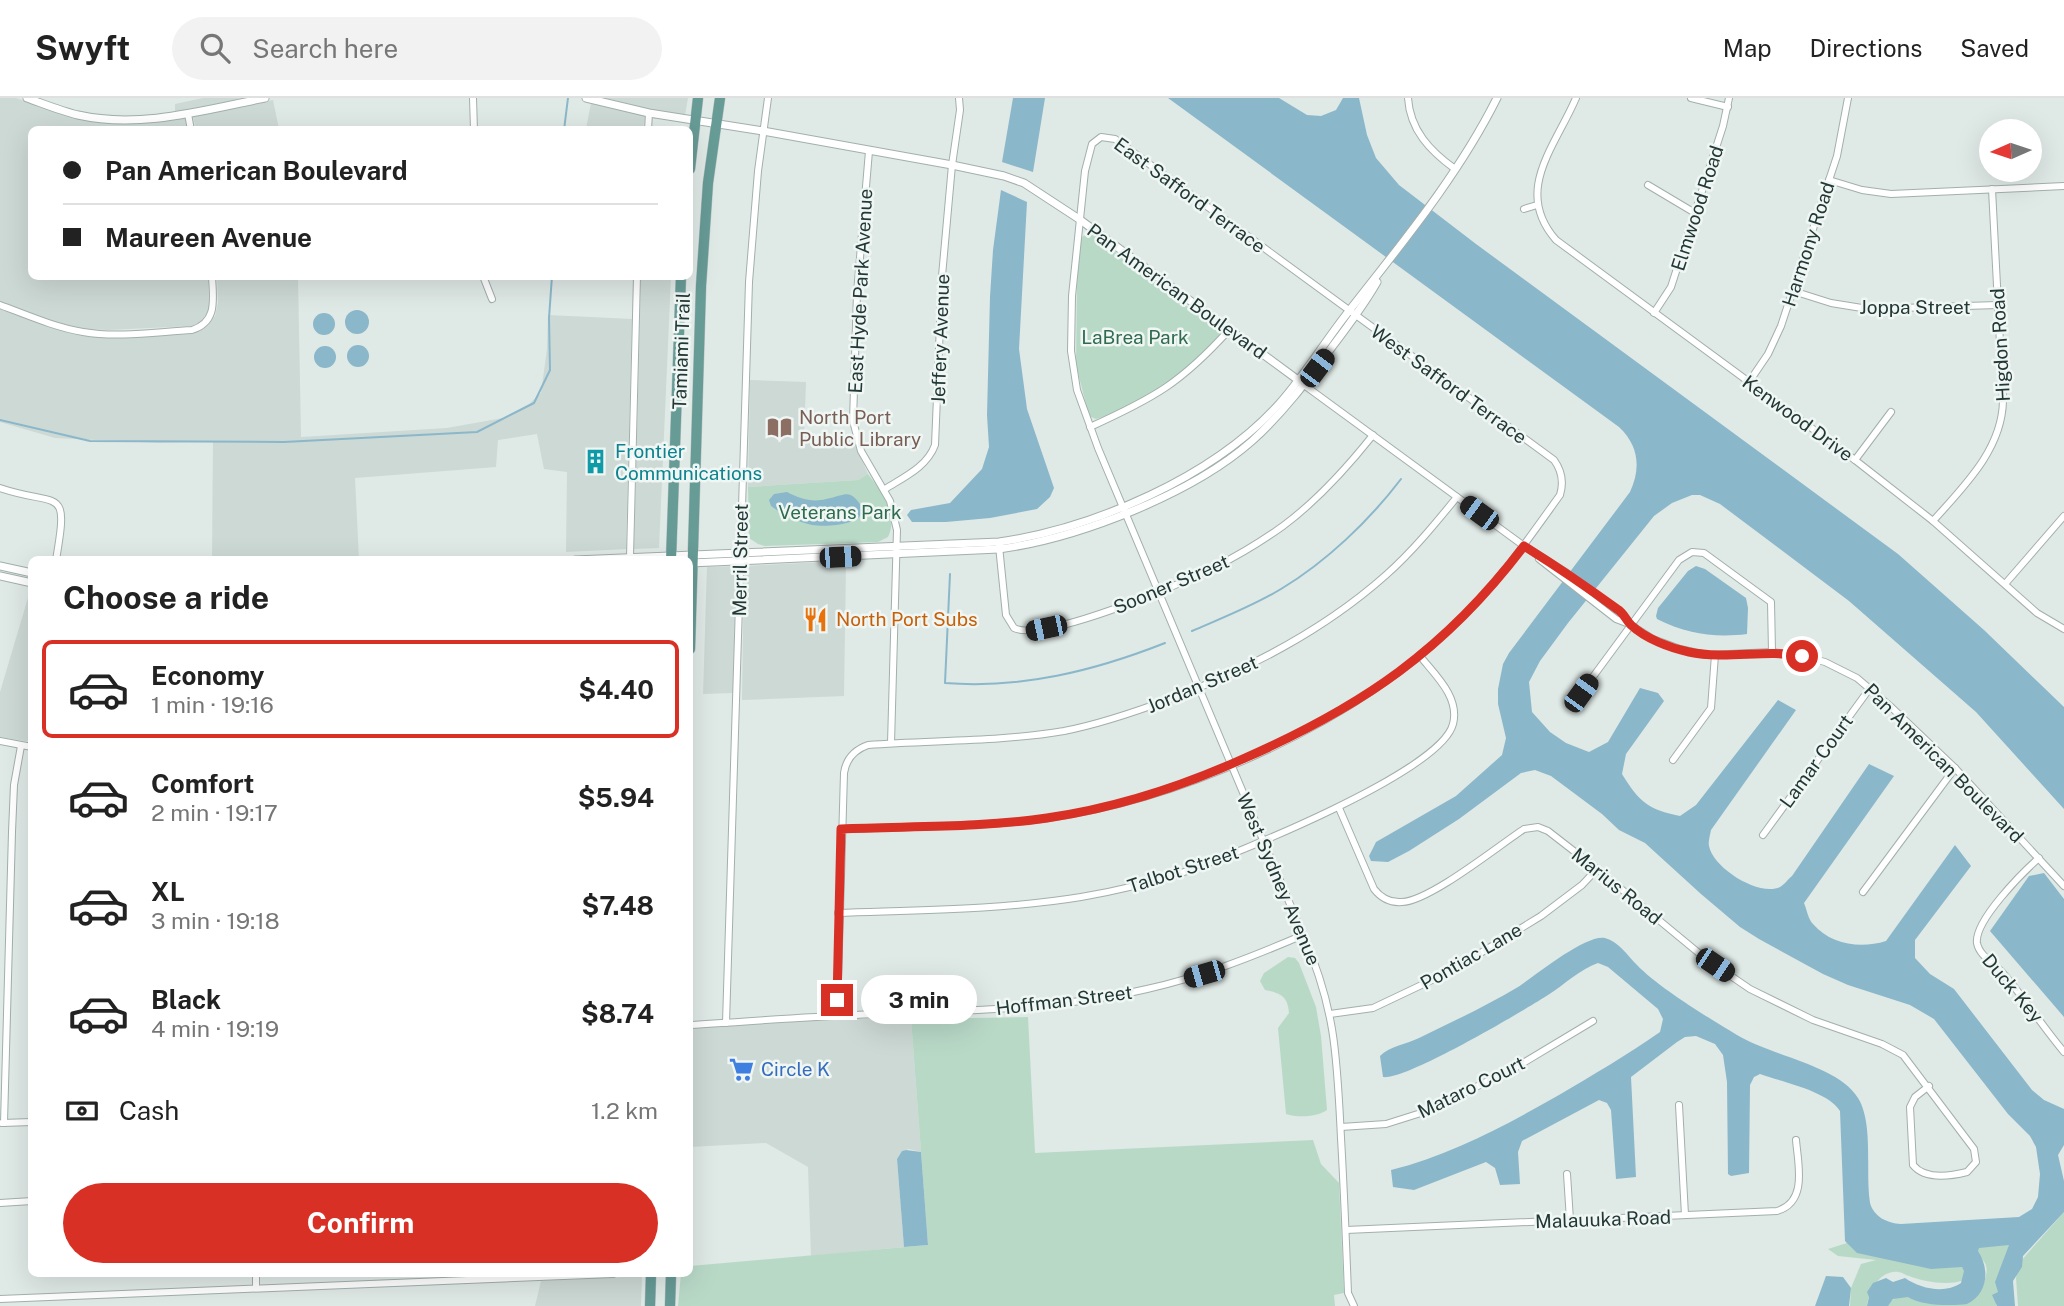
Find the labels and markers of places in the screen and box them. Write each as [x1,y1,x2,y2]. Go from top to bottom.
place label: North Port Public Library [799,406,921,450]
library icon: North Port Public Library [765,414,793,442]
place label: Frontier Communications [615,440,762,484]
building icon: Frontier Communications [581,448,609,476]
restaurant icon: North Port Subs [802,605,830,633]
place label: North Port Subs [836,608,978,630]
supermarket icon: Circle K [727,1055,755,1083]
place label: Circle K [761,1058,830,1080]

